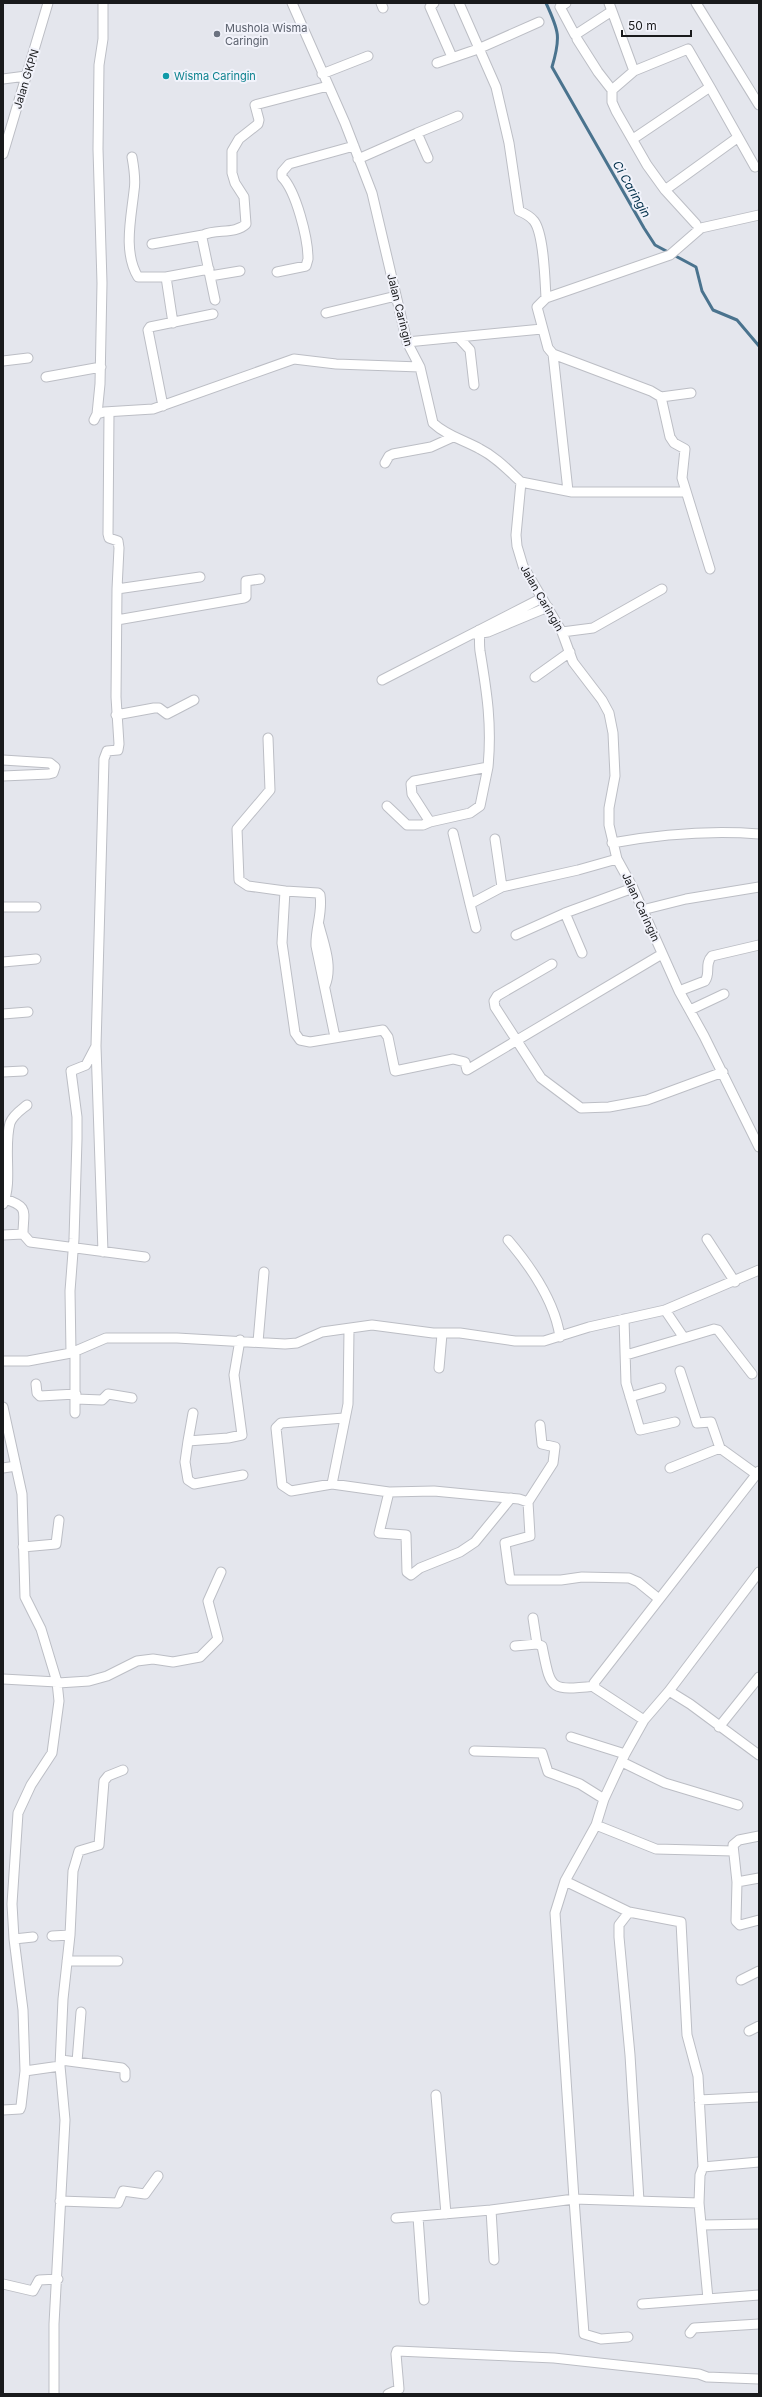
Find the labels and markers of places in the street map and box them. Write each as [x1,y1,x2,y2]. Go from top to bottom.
place label: Mushola Wisma Caringin [225,21,307,48]
marker: Mushola Wisma Caringin [212,29,222,39]
place label: Wisma Caringin [174,69,256,83]
marker: Wisma Caringin [161,71,171,81]

